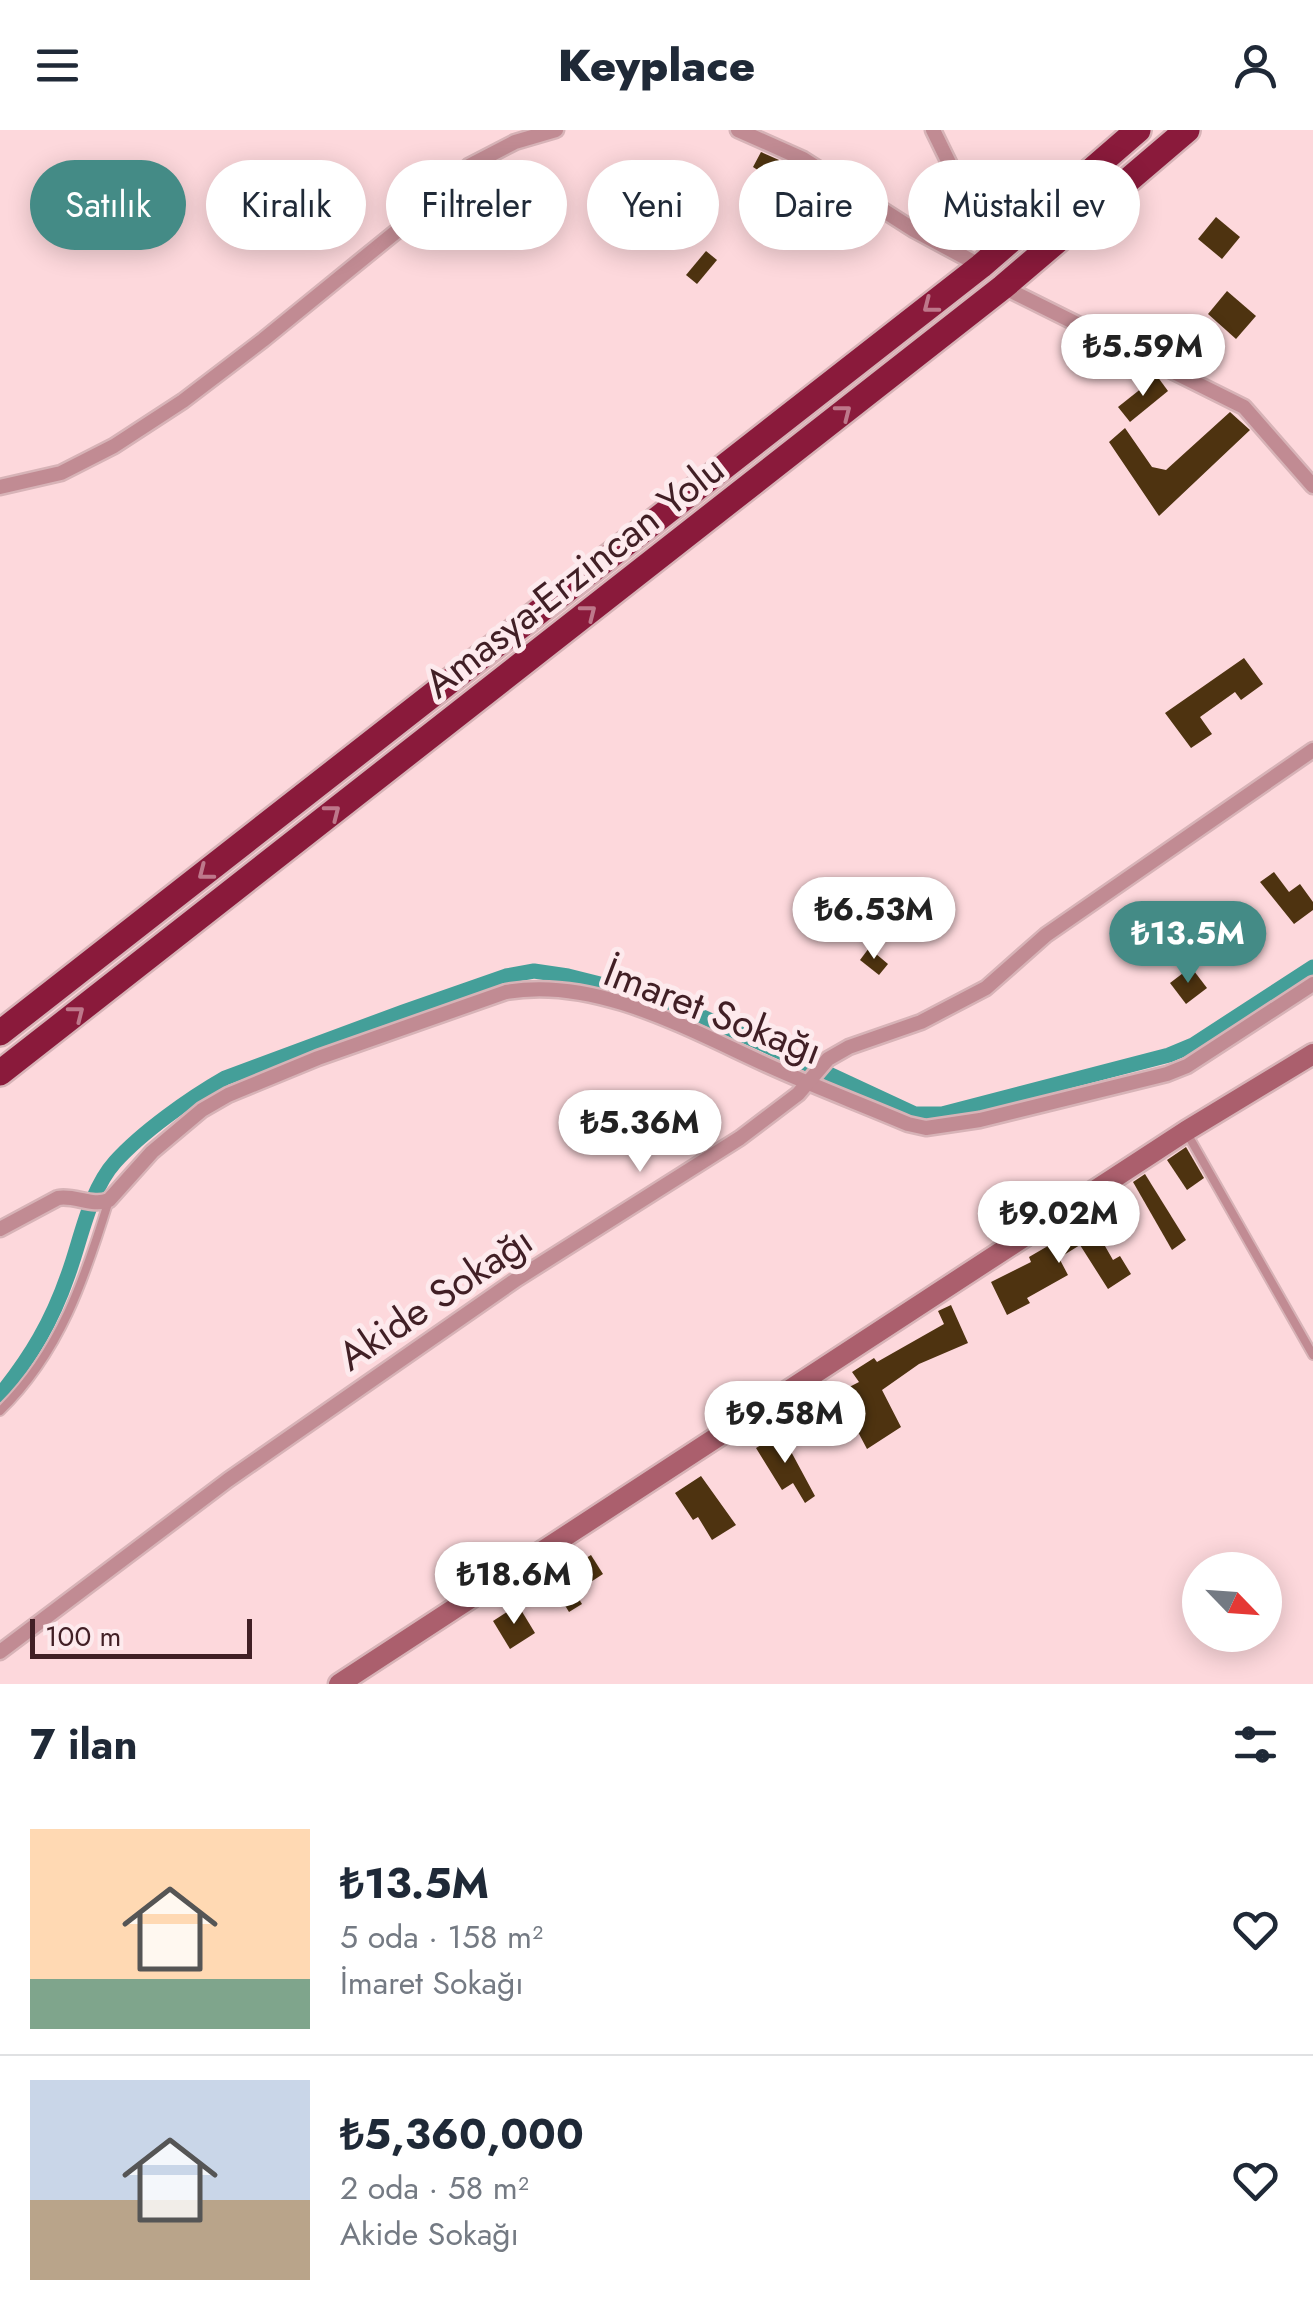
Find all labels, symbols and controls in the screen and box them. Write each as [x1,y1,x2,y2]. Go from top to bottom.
text: Keyplace [558,33,755,98]
icon: menu [30,38,85,93]
icon: person [1228,38,1283,93]
chip: Satılık [30,160,186,250]
chip: Kiralık [206,160,366,250]
chip: Filtreler [386,160,567,250]
chip: Yeni [587,160,719,250]
chip: Daire [739,160,888,250]
chip: Müstakil ev [908,160,1140,250]
one-way arrow [923,294,941,312]
pin: ₺5.59M [1062,314,1224,399]
text: ₺5.59M [1083,323,1203,369]
one-way arrow [833,406,851,423]
street label: Amasya-Erzincan Yolu [412,440,736,712]
one-way arrow [577,606,595,624]
one-way arrow [321,807,339,824]
one-way arrow [199,861,217,879]
pin: ₺6.53M [793,877,955,962]
text: ₺6.53M [814,886,934,932]
pin: ₺13.5M [1107,901,1269,986]
text: ₺13.5M [1131,910,1245,956]
street label: İmaret Sokağı [596,943,830,1079]
one-way arrow [66,1007,84,1024]
pin: ₺5.36M [559,1090,721,1175]
text: ₺5.36M [580,1099,700,1145]
pin: ₺9.02M [978,1181,1140,1266]
text: ₺9.02M [1000,1190,1118,1236]
street label: Akide Sokağı [326,1211,544,1385]
pin: ₺9.58M [704,1381,866,1466]
text: ₺9.58M [727,1390,844,1436]
pin: ₺18.6M [433,1542,595,1627]
text: ₺18.6M [457,1551,571,1597]
north arrow [1182,1552,1282,1652]
map controls [1182,1552,1282,1652]
scale bar [30,1614,252,1658]
text: 100 m [45,1616,121,1657]
text: 7 ilan [30,1714,138,1775]
icon: filters [1228,1717,1283,1772]
text: ₺13.5M [340,1853,489,1914]
icon: home [110,1869,230,1989]
icon: heart [1228,1902,1283,1957]
text: 5 oda · 158 m² [340,1914,543,1960]
text: İmaret Sokağı [340,1960,524,2006]
text: ₺5,360,000 [340,2104,584,2165]
icon: home [110,2120,230,2240]
icon: heart [1228,2153,1283,2208]
text: 2 oda · 58 m² [340,2165,529,2211]
text: Akide Sokağı [340,2211,519,2257]

